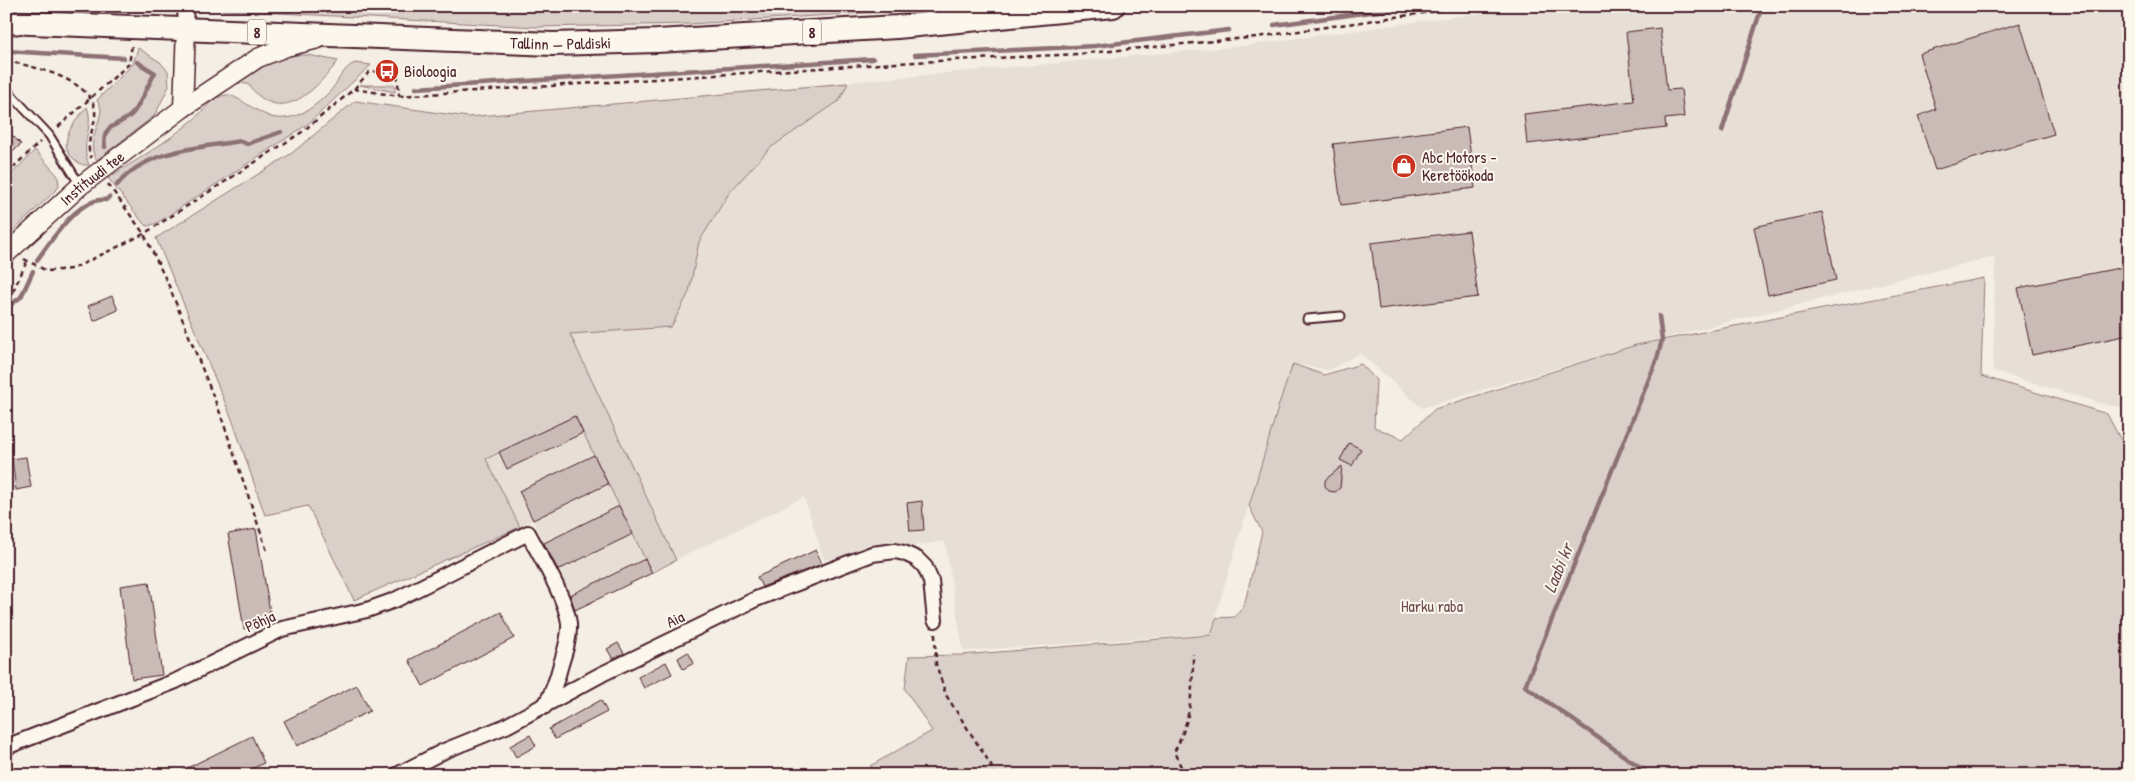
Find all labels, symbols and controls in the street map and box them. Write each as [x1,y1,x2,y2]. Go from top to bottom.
road number: 8 [248,20,266,44]
road number: 8 [803,20,821,44]
street label: Tallinn — Paldiski [510,31,611,55]
bus stop icon: Bioloogia [374,58,400,84]
place label: Bioloogia [404,60,456,82]
street label: Instituudi tee [55,145,129,210]
place label: Abc Motors - Keretöökoda [1422,146,1497,186]
shop icon: Abc Motors - Keretöökoda [1391,153,1417,179]
water label: Laabi kr [1537,538,1580,596]
park label: Harku raba [1401,595,1463,617]
street label: Põhja [241,605,279,637]
street label: Aia [662,605,688,633]

